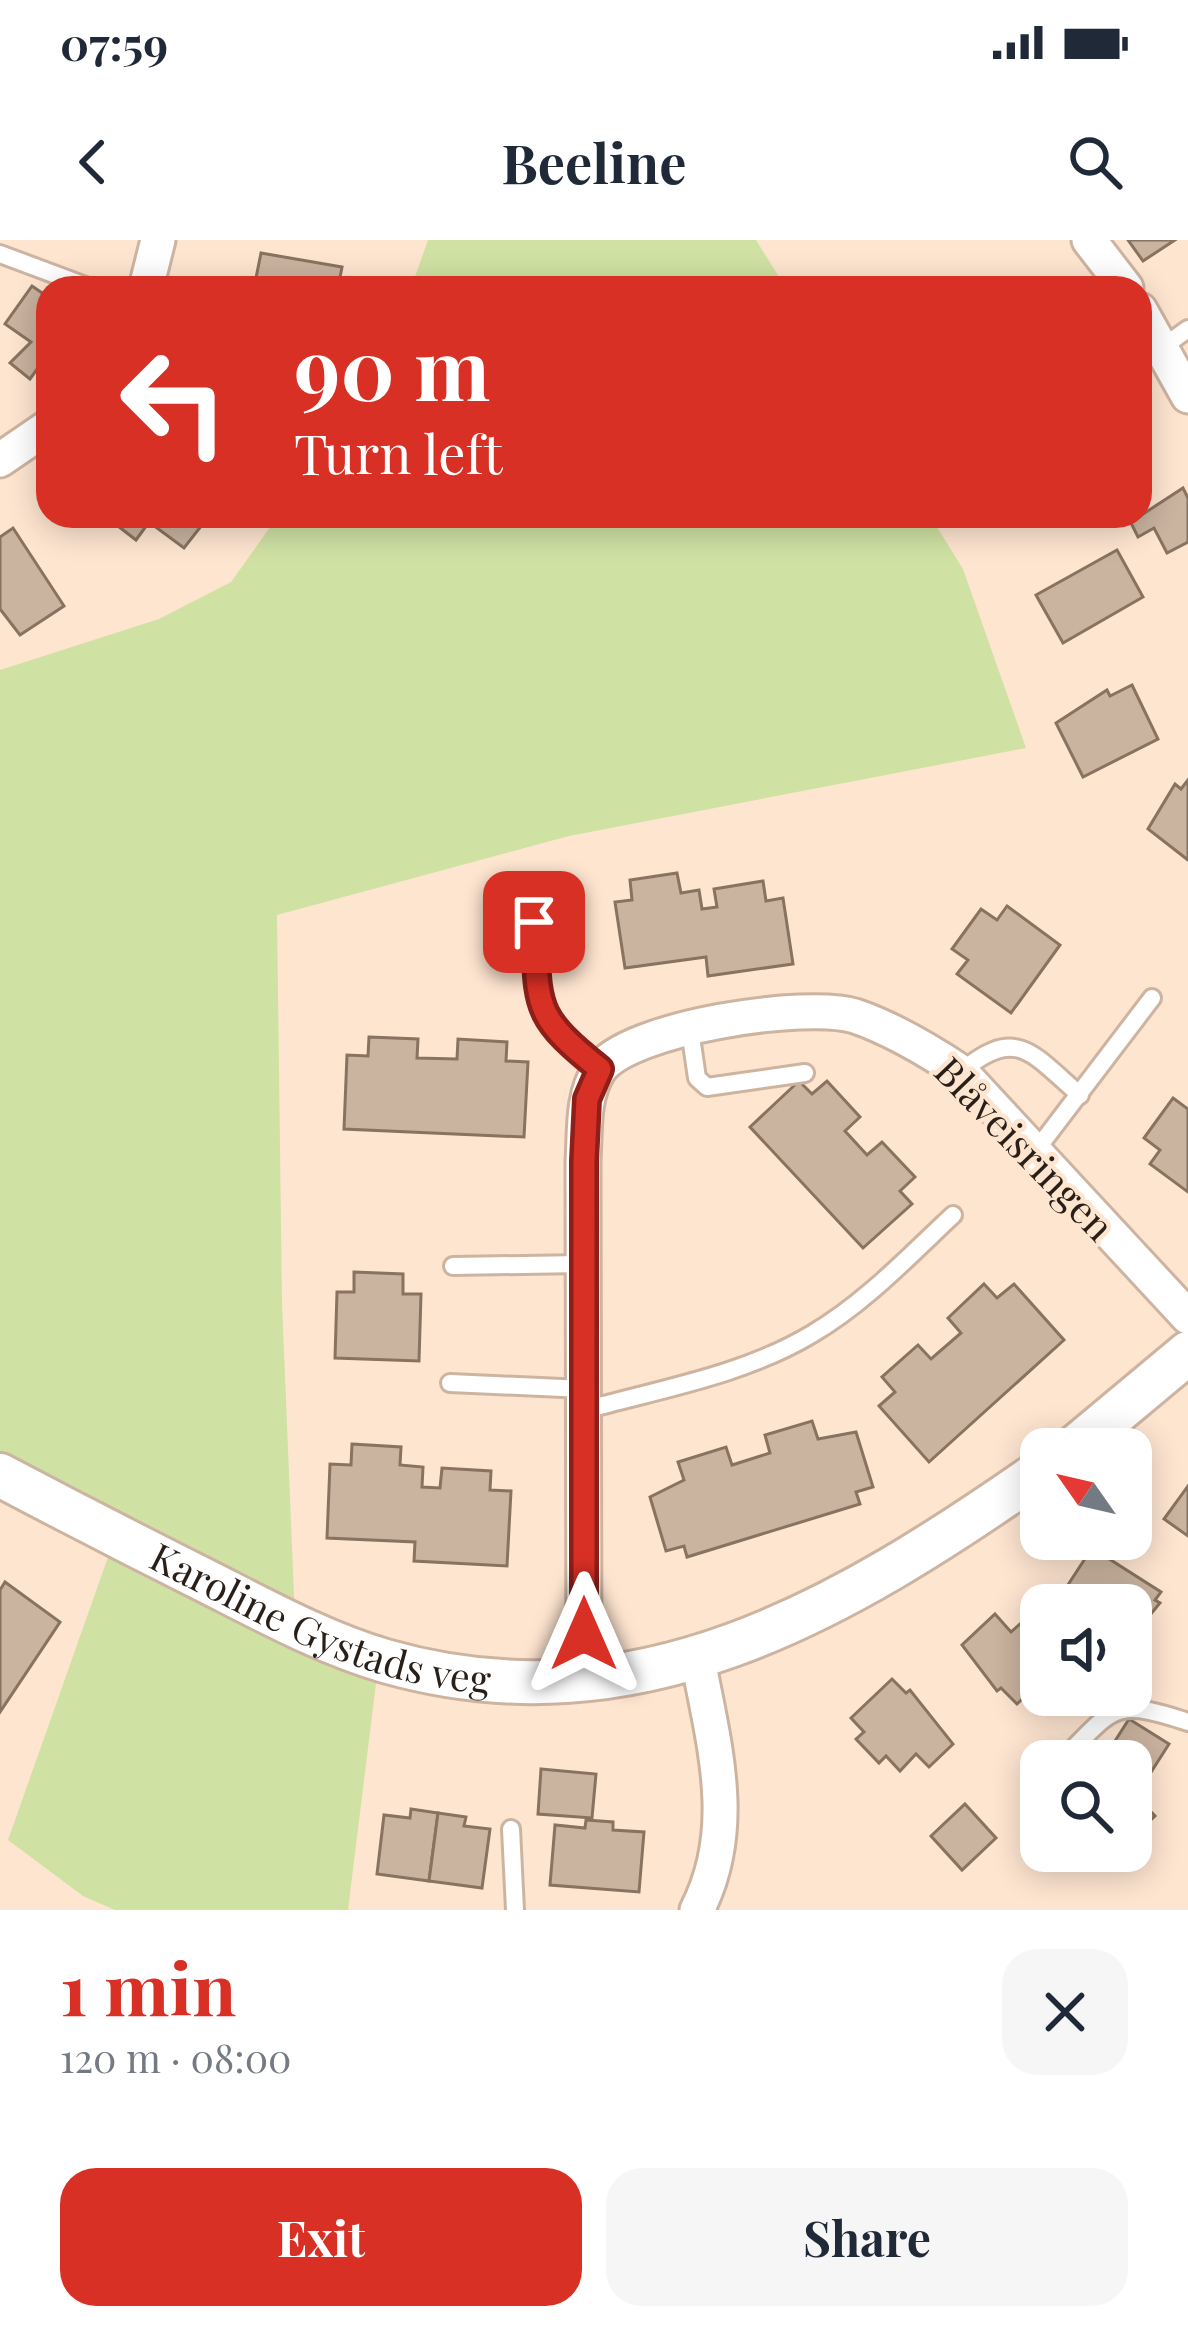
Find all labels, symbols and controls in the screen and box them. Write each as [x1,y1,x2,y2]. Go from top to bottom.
text: 07:59 [60,12,168,72]
text: Beeline [502,126,686,198]
icon: back [60,129,126,195]
icon: search [1062,129,1128,195]
text: 90 m [294,310,490,422]
icon: left [96,324,252,480]
text: Turn left [294,417,503,489]
pin [483,871,585,973]
icon: arrive [501,889,567,955]
street label: Blåveisringen [925,1044,1126,1251]
north arrow [1020,1428,1152,1560]
map controls [1020,1428,1152,1872]
street label: Karoline Gystads veg [142,1529,494,1704]
position arrow [521,1571,647,1697]
button: sound [1020,1584,1152,1716]
button: search [1020,1740,1152,1872]
text: 1 min [60,1938,236,2034]
button: close [1002,1949,1128,2075]
text: 120 m · 08:00 [60,2031,291,2083]
button: Exit [60,2168,582,2306]
button: Share [606,2168,1128,2306]

